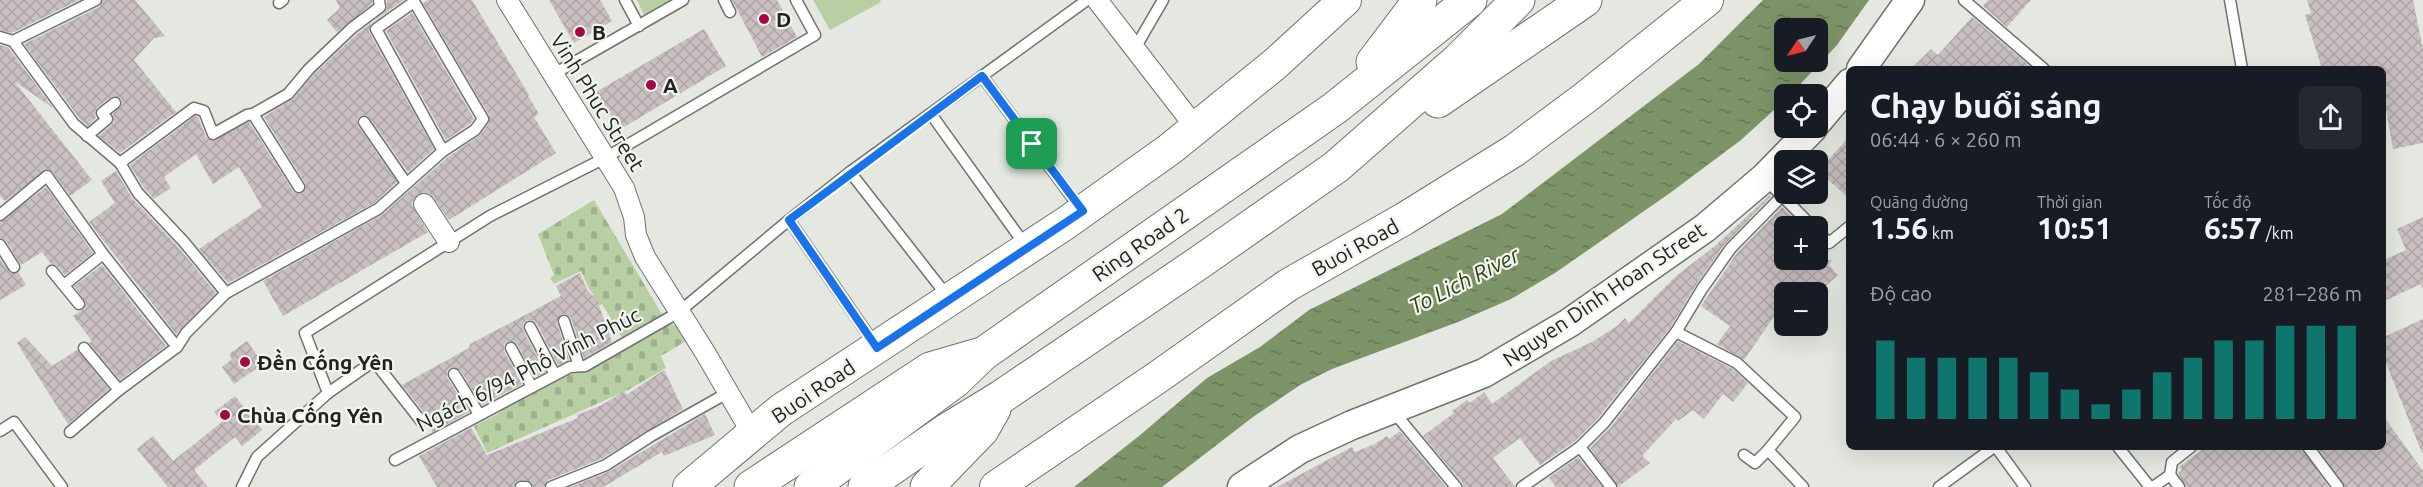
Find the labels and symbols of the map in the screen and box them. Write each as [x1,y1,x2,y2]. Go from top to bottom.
place label: D [776,7,791,31]
marker: D [757,12,771,26]
north arrow [1774,18,1828,72]
place label: B [592,20,606,44]
marker: B [573,25,587,39]
street label: Vinh Phuc Street [546,29,650,175]
place label: A [663,73,678,97]
marker: A [644,78,658,92]
pin [1006,118,1057,169]
street label: Ring Road 2 [1087,202,1193,286]
street label: Buoi Road [1307,213,1403,281]
street label: Nguyen Dinh Hoan Street [1498,217,1710,371]
water label: To Lich River [1405,241,1524,318]
street label: Ngách 6/94 Phố Vĩnh Phúc [411,300,644,436]
place label: Đền Cống Yên [257,348,394,374]
street label: Buoi Road [767,354,859,428]
marker: Đền Cống Yên [238,355,252,369]
place label: Chùa Cống Yên [237,401,383,427]
marker: Chùa Cống Yên [218,408,232,422]

